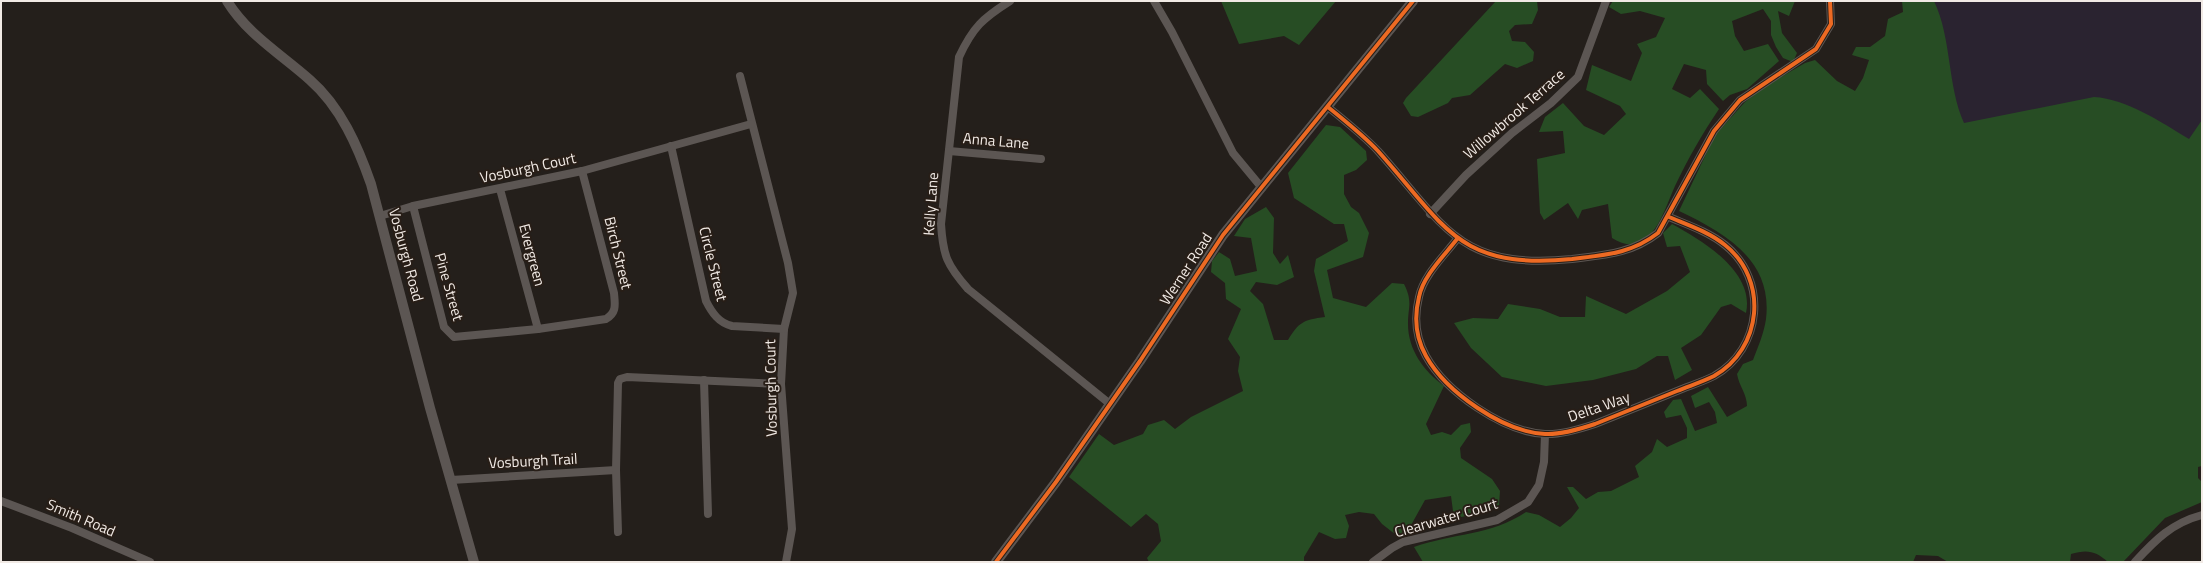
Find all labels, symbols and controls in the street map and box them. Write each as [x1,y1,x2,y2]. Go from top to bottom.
street label: Willowbrook Terrace [1458,63,1570,164]
street label: Anna Lane [962,126,1030,155]
street label: Vosburgh Court [478,146,579,189]
street label: Kelly Lane [917,171,944,237]
street label: Vosburgh Road [383,206,430,304]
street label: Birch Street [598,214,639,292]
street label: Evergreen [513,221,552,289]
street label: Circle Street [693,224,734,304]
street label: Werner Road [1154,228,1218,310]
street label: Pine Street [429,250,470,324]
street label: Vosburgh Court [758,338,783,437]
street label: Delta Way [1565,385,1633,428]
street label: Vosburgh Trail [488,447,578,474]
street label: Clearwater Court [1392,492,1501,543]
street label: Smith Road [43,493,119,542]

